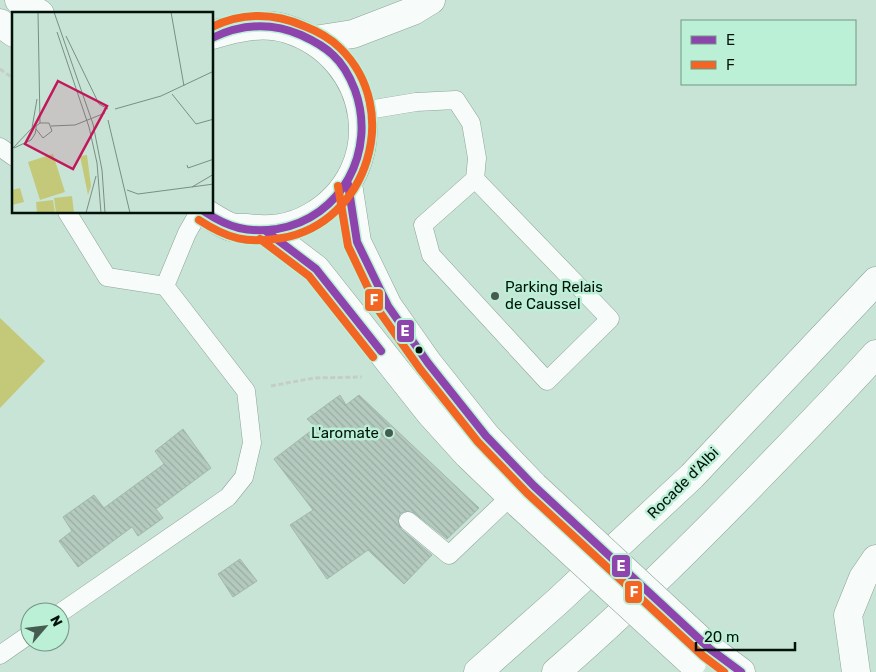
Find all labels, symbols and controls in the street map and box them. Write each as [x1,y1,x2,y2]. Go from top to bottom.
inset map [12,12,214,214]
legend [681,20,856,85]
text: E [726,31,735,49]
text: F [726,56,735,74]
place label: Parking Relais de Caussel [505,278,603,313]
line badge: F [364,288,384,312]
marker: Parking Relais de Caussel [489,290,501,302]
text: F [370,292,379,309]
line badge: E [396,319,415,343]
text: E [401,323,410,340]
unlabelled marker [414,345,424,355]
place label: L'aromate [311,424,379,442]
marker: L'aromate [383,427,395,439]
street label: Rocade d'Albi [644,444,722,522]
line badge: E [611,554,631,578]
text: E [617,558,626,575]
line badge: F [624,580,643,604]
text: F [630,584,639,601]
north arrow [20,602,70,652]
text: N [46,613,66,630]
scale bar [696,620,795,652]
text: 20 m [704,628,739,646]

